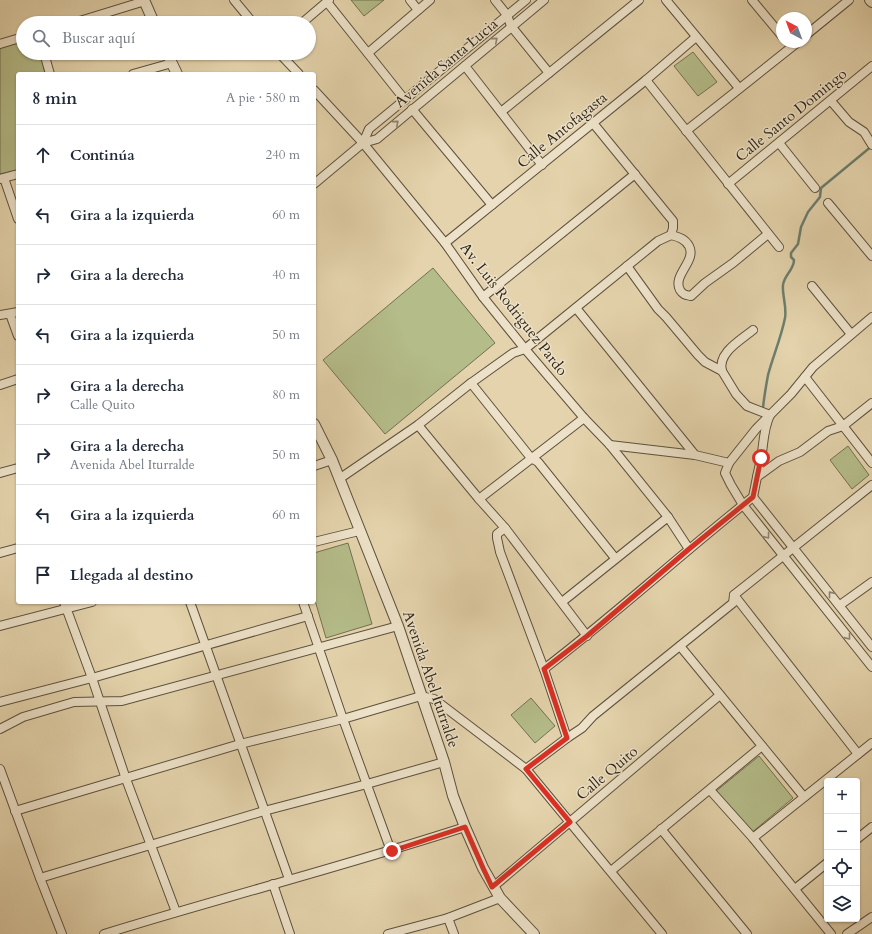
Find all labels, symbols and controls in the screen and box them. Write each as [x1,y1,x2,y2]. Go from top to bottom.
north arrow [776,12,812,48]
street label: Avenida Santa Lucia [390,14,502,112]
search box [16,16,316,60]
icon: search [30,27,52,49]
text: Buscar aquí [62,28,135,48]
one-way arrow [491,37,498,44]
street label: Calle Santo Domingo [731,64,851,166]
text: 8 min [32,87,77,110]
street label: Calle Antofagasta [513,87,612,173]
text: A pie · 580 m [226,89,300,107]
one-way arrow [391,121,398,128]
icon: ahead [32,144,54,166]
text: Continúa [70,145,135,165]
text: 240 m [266,146,300,164]
icon: left [32,204,54,226]
text: Gira a la izquierda [70,205,194,225]
text: 60 m [272,206,300,224]
street label: Av. Luis Rodriguez Pardo [456,238,572,380]
icon: right [32,264,54,286]
text: Gira a la derecha [70,265,184,285]
text: 40 m [272,266,300,284]
icon: left [32,324,54,346]
text: Gira a la izquierda [70,325,194,345]
text: 50 m [272,326,300,344]
text: Gira a la derecha [70,376,184,396]
icon: right [32,384,54,406]
text: 80 m [272,386,300,404]
text: Calle Quito [70,396,135,414]
text: Gira a la derecha [70,436,184,456]
icon: right [32,444,54,466]
text: 50 m [272,446,300,464]
route start [752,449,770,467]
text: Avenida Abel Iturralde [70,456,195,474]
icon: left [32,504,54,526]
text: Gira a la izquierda [70,505,194,525]
text: 60 m [272,506,300,524]
one-way arrow [762,531,769,538]
icon: arrive [32,564,54,586]
text: Llegada al destino [70,565,193,585]
one-way arrow [829,592,836,599]
street label: Avenida Abel Iturralde [398,608,464,750]
one-way arrow [843,633,850,640]
street label: Calle Quito [572,741,642,805]
map controls [824,778,860,922]
button: + [824,778,860,814]
button: − [824,814,860,850]
route end [383,842,401,860]
button: locate [824,850,860,886]
button: layers [824,886,860,922]

